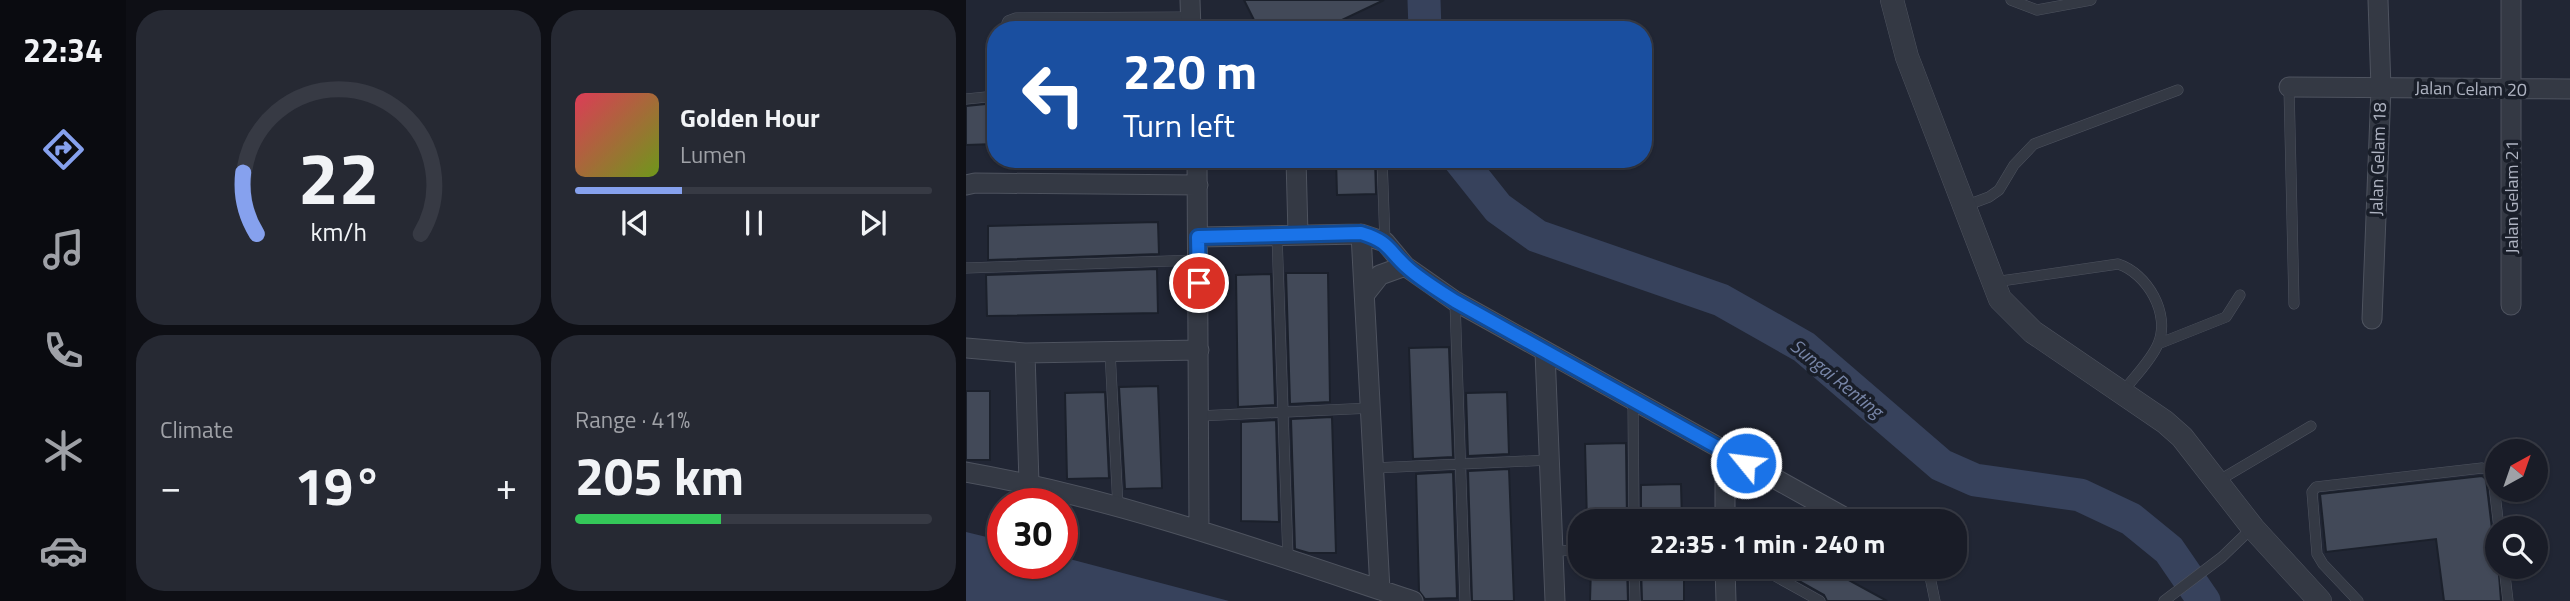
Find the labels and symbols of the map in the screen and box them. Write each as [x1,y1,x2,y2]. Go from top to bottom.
street label: Jalan Celam 20 [2415,74,2527,103]
street label: Jalan Gelam 18 [2362,102,2393,216]
street label: Jalan Gelam 21 [2498,140,2525,254]
pin [1169,253,1229,313]
water label: Sungai Renting [1785,331,1892,425]
position arrow [1709,426,1783,500]
north arrow [2485,439,2548,502]
speed limit sign: 30 [987,488,1078,579]

